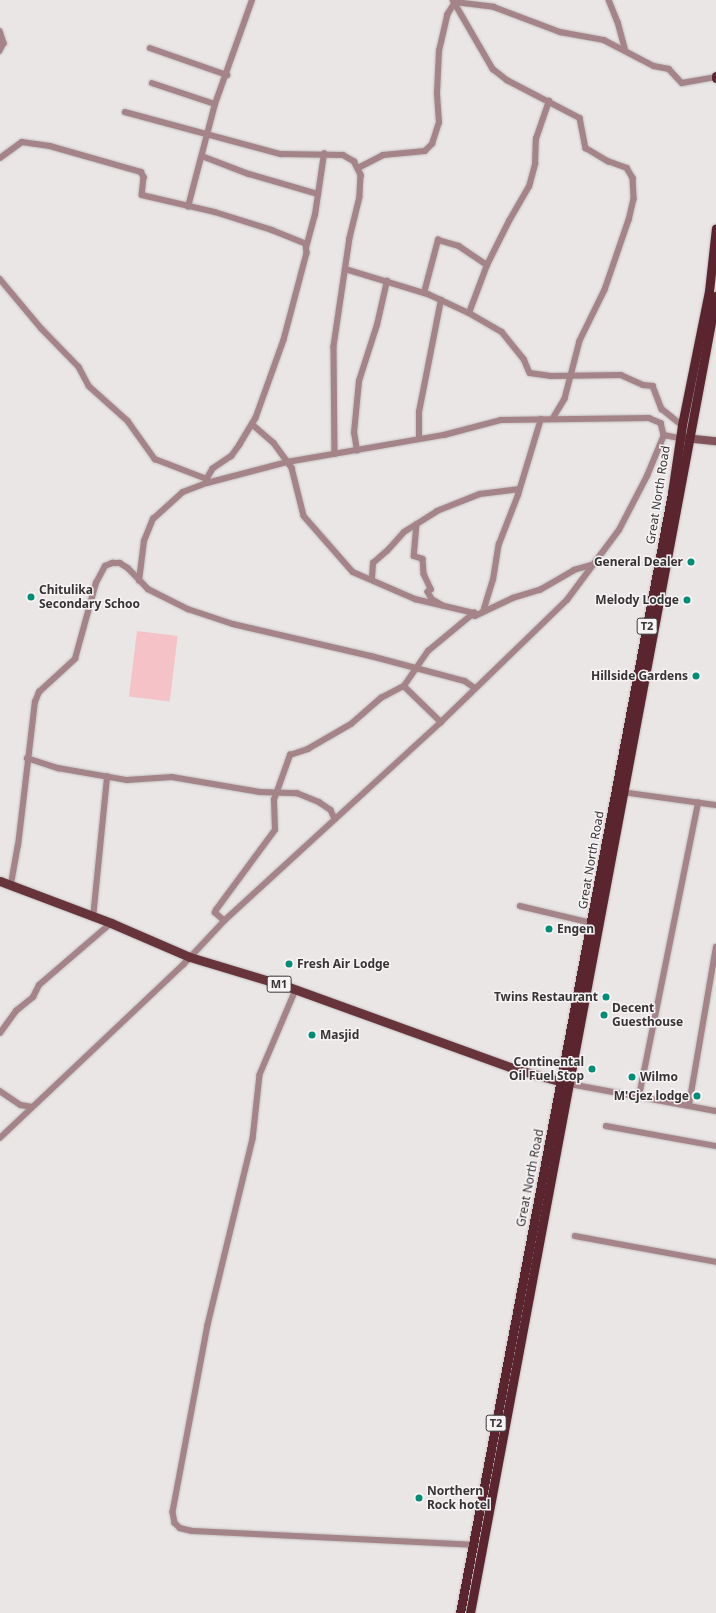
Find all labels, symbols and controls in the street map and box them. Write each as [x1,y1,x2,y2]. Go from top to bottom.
street label: Great North Road [643,445,673,545]
place label: General Dealer [594,555,683,569]
marker: General Dealer [686,557,696,567]
place label: Chitulika Secondary Schoo [39,583,140,611]
marker: Chitulika Secondary Schoo [26,592,36,602]
place label: Melody Lodge [595,593,679,607]
marker: Melody Lodge [682,595,692,605]
road number: T2 [636,617,658,635]
place label: Hillside Gardens [591,669,688,683]
marker: Hillside Gardens [691,671,701,681]
street label: Great North Road [575,810,607,910]
place label: Engen [557,922,594,936]
marker: Engen [544,924,554,934]
place label: Fresh Air Lodge [297,957,390,971]
marker: Fresh Air Lodge [284,959,294,969]
road number: M1 [266,975,292,993]
place label: Twins Restaurant [494,990,598,1004]
marker: Twins Restaurant [601,992,611,1002]
place label: Decent Guesthouse [612,1001,683,1029]
marker: Decent Guesthouse [599,1010,609,1020]
place label: Masjid [320,1028,359,1042]
marker: Masjid [307,1030,317,1040]
place label: Continental Oil Fuel Stop [509,1055,584,1083]
marker: Continental Oil Fuel Stop [587,1064,597,1074]
place label: Wilmo [640,1070,678,1084]
marker: Wilmo [627,1072,637,1082]
place label: M'Cjez lodge [614,1089,689,1103]
marker: M'Cjez lodge [692,1091,702,1101]
street label: Great North Road [513,1128,547,1228]
road number: T2 [485,1414,507,1432]
place label: Northern Rock hotel [427,1484,490,1512]
marker: Northern Rock hotel [414,1493,424,1503]

